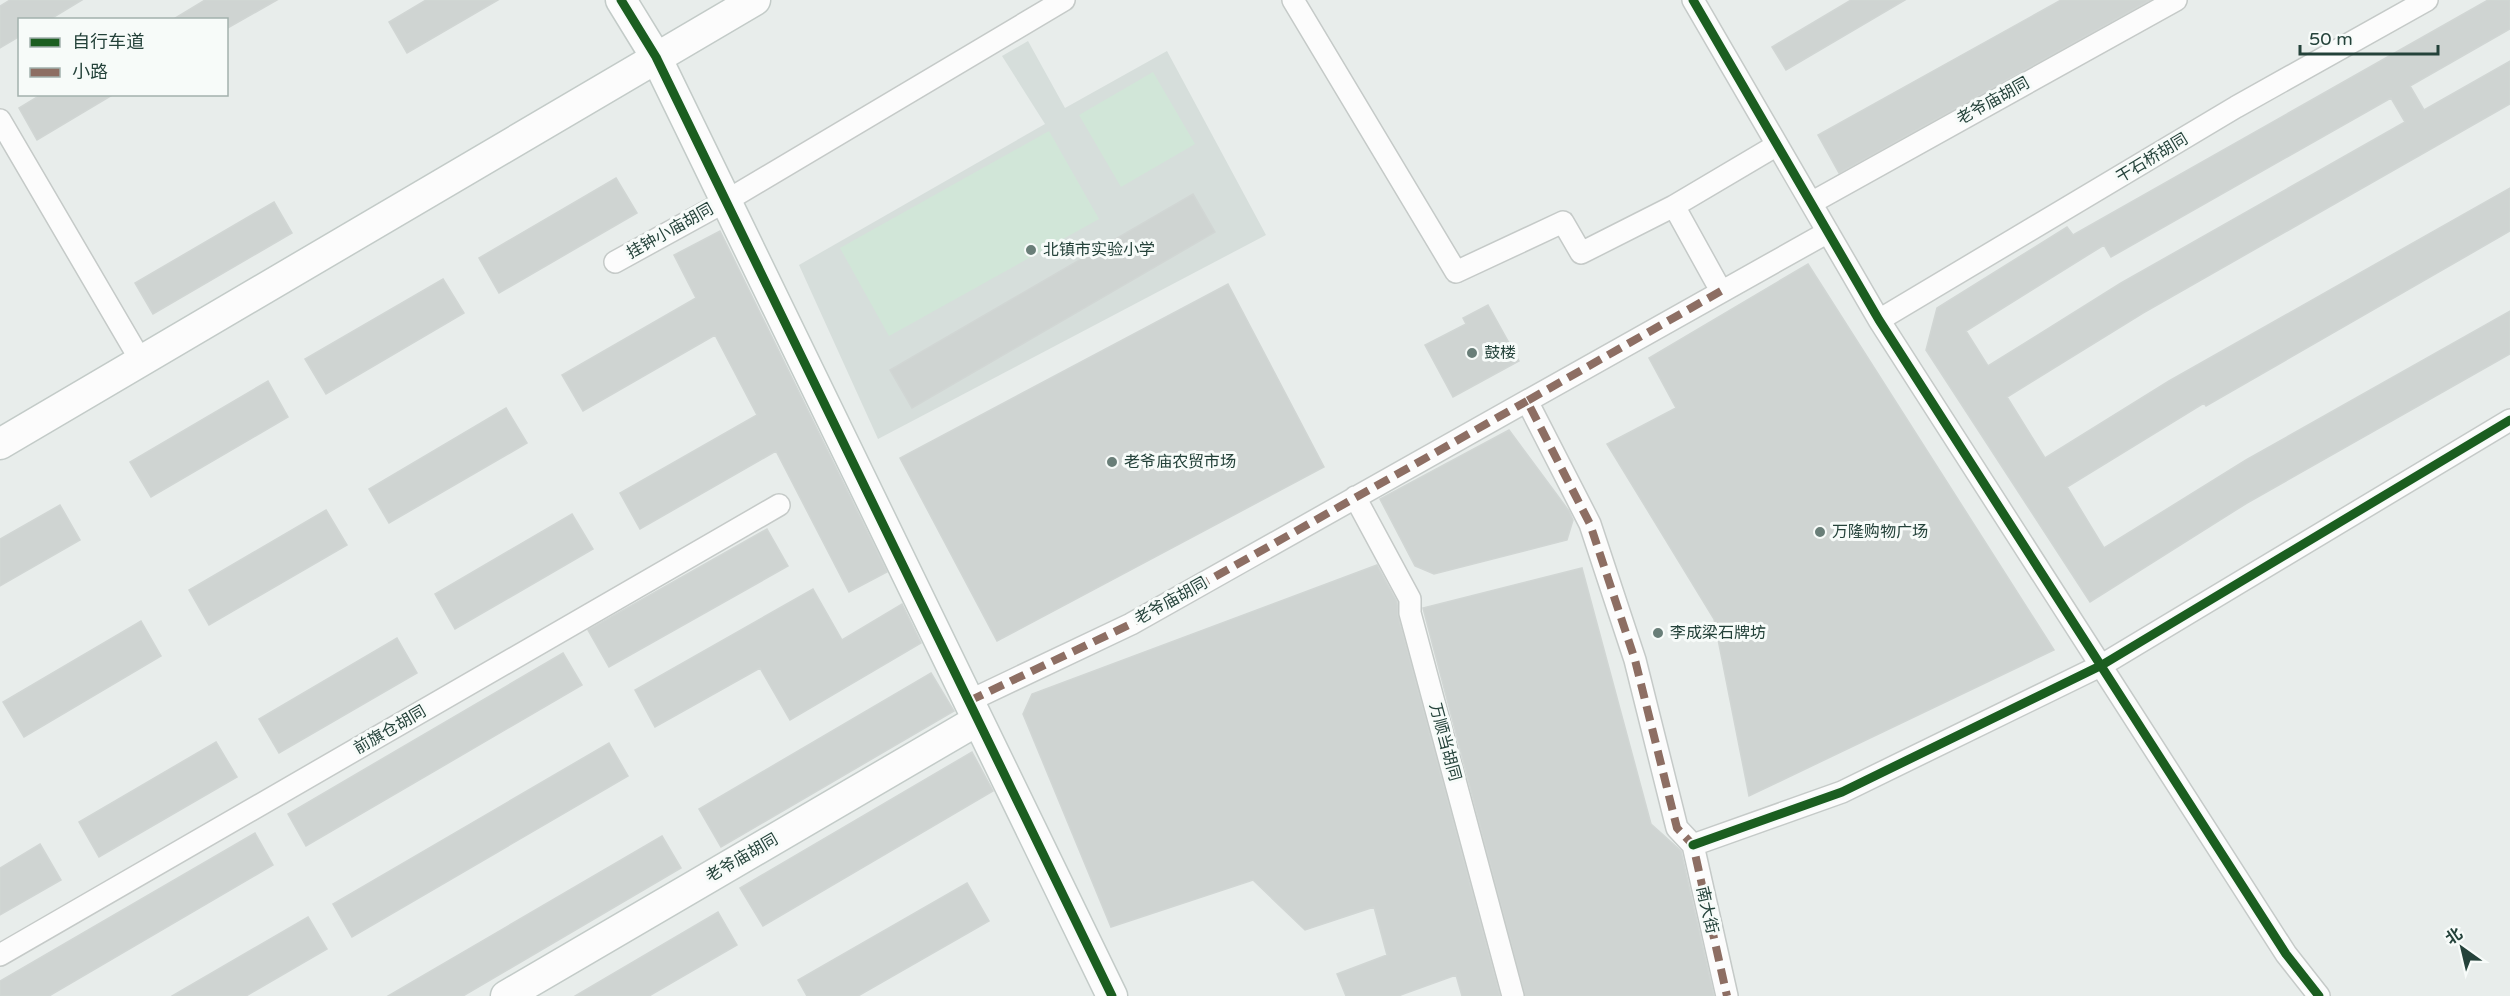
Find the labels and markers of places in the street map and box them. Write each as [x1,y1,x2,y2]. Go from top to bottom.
place label: 北镇市实验小学 [1043,240,1155,260]
marker: 北镇市实验小学 [1024,243,1038,257]
place label: 鼓楼 [1484,343,1516,363]
marker: 鼓楼 [1465,346,1479,360]
place label: 老爷庙农贸市场 [1124,452,1236,472]
marker: 老爷庙农贸市场 [1105,455,1119,469]
place label: 万隆购物广场 [1832,522,1928,542]
marker: 万隆购物广场 [1813,525,1827,539]
place label: 李成梁石牌坊 [1670,623,1766,643]
marker: 李成梁石牌坊 [1651,626,1665,640]

